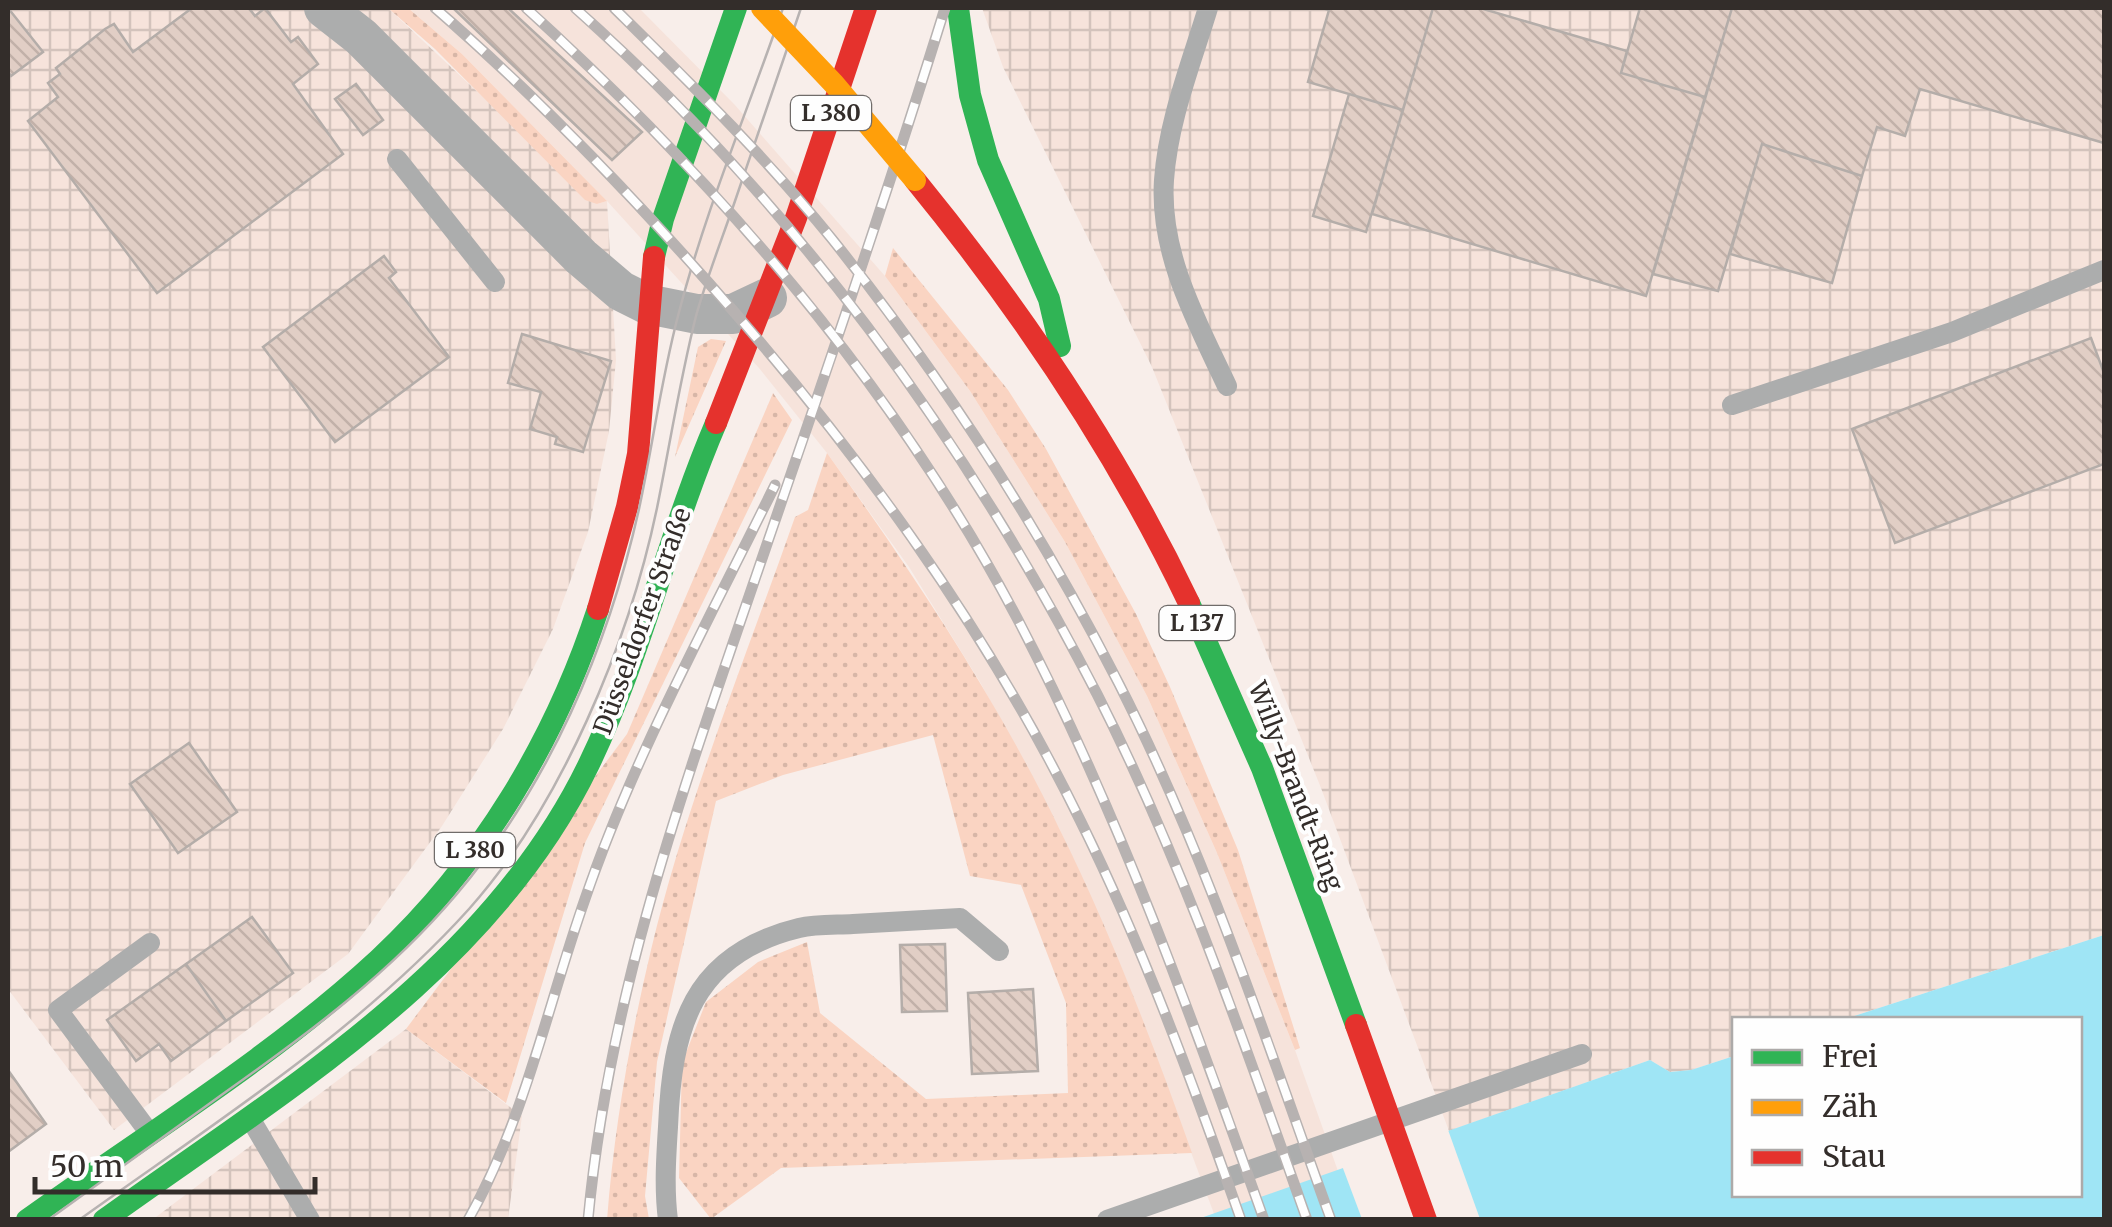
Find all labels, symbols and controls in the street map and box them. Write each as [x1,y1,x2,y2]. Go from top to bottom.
road number: L 380 [791,96,871,130]
street label: Düsseldorfer Straße [586,503,698,739]
road number: L 137 [1160,606,1234,640]
street label: Willy-Brandt-Ring [1241,676,1351,895]
road number: L 380 [435,833,515,867]
legend [1732,1017,2082,1197]
text: Frei [1822,1037,1878,1075]
text: Zäh [1822,1087,1878,1125]
scale bar [35,1132,315,1194]
text: Stau [1822,1137,1886,1175]
text: 50 m [50,1147,123,1185]

